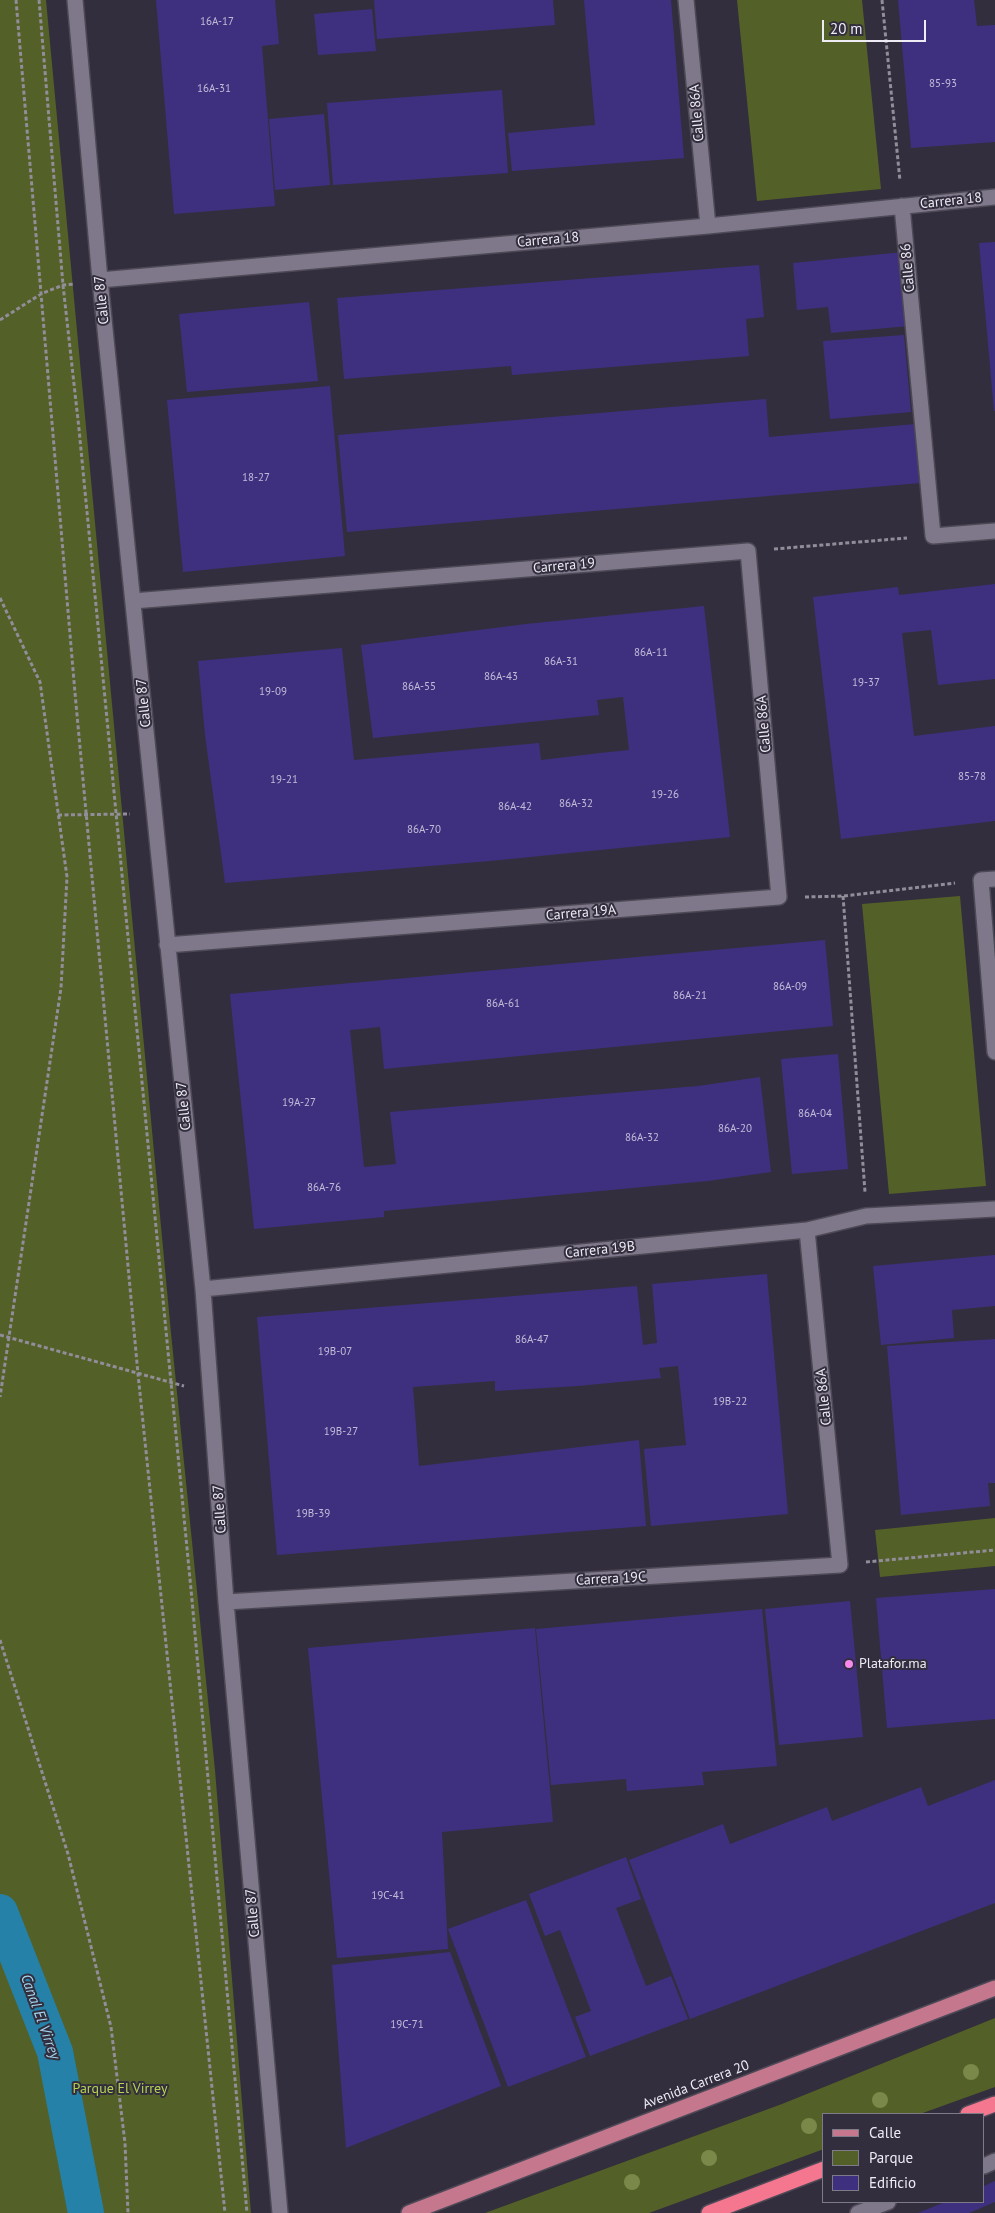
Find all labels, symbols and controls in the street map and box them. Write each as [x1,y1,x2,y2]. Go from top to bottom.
scale bar [825,10,929,42]
house number: 16A-17 [200,15,234,29]
text: 20 m [830,19,863,38]
house number: 85-93 [929,77,957,91]
house number: 16A-31 [197,82,231,96]
street label: Calle 86A [686,84,708,142]
street label: Carrera 18 [919,189,983,213]
street label: Carrera 18 [516,229,580,251]
street label: Calle 86 [897,243,919,293]
street label: Calle 87 [91,275,113,325]
house number: 18-27 [242,471,270,485]
street label: Carrera 19 [532,555,596,577]
house number: 86A-11 [634,646,668,660]
house number: 86A-31 [544,655,578,669]
house number: 86A-43 [484,670,518,684]
house number: 19-37 [852,676,880,690]
street label: Calle 87 [133,678,155,728]
house number: 86A-55 [402,680,436,694]
house number: 19-09 [259,685,287,699]
street label: Calle 86A [753,695,775,753]
house number: 85-78 [958,770,986,784]
house number: 19-21 [270,773,298,787]
house number: 19-26 [651,788,679,802]
house number: 86A-32 [559,797,593,811]
house number: 86A-42 [498,800,532,814]
house number: 86A-70 [407,823,441,837]
street label: Carrera 19A [545,902,617,924]
house number: 86A-09 [773,980,807,994]
house number: 86A-21 [673,989,707,1003]
house number: 86A-61 [486,997,520,1011]
street label: Calle 87 [173,1081,195,1131]
house number: 19A-27 [282,1096,316,1110]
house number: 86A-04 [798,1107,832,1121]
house number: 86A-20 [718,1122,752,1136]
house number: 86A-32 [625,1131,659,1145]
house number: 86A-76 [307,1181,341,1195]
street label: Carrera 19B [564,1238,636,1262]
house number: 86A-47 [515,1333,549,1347]
house number: 19B-07 [318,1345,352,1359]
street label: Calle 86A [813,1368,835,1426]
house number: 19B-22 [713,1395,747,1409]
house number: 19B-27 [324,1425,358,1439]
street label: Calle 87 [210,1484,230,1534]
house number: 19B-39 [296,1507,330,1521]
street label: Carrera 19C [576,1569,646,1589]
place label: Platafor.ma [859,1656,927,1672]
marker: Platafor.ma [843,1658,855,1670]
street label: Calle 87 [242,1888,264,1938]
house number: 19C-41 [371,1889,405,1903]
water label: Canal El Virrey [16,1972,64,2062]
house number: 19C-71 [390,2018,424,2032]
street label: Avenida Carrera 20 [640,2057,752,2113]
park label: Parque El Virrey [73,2081,167,2097]
legend [822,2113,985,2203]
text: Calle [869,2123,901,2142]
text: Parque [869,2148,913,2167]
text: Edificio [869,2173,916,2192]

